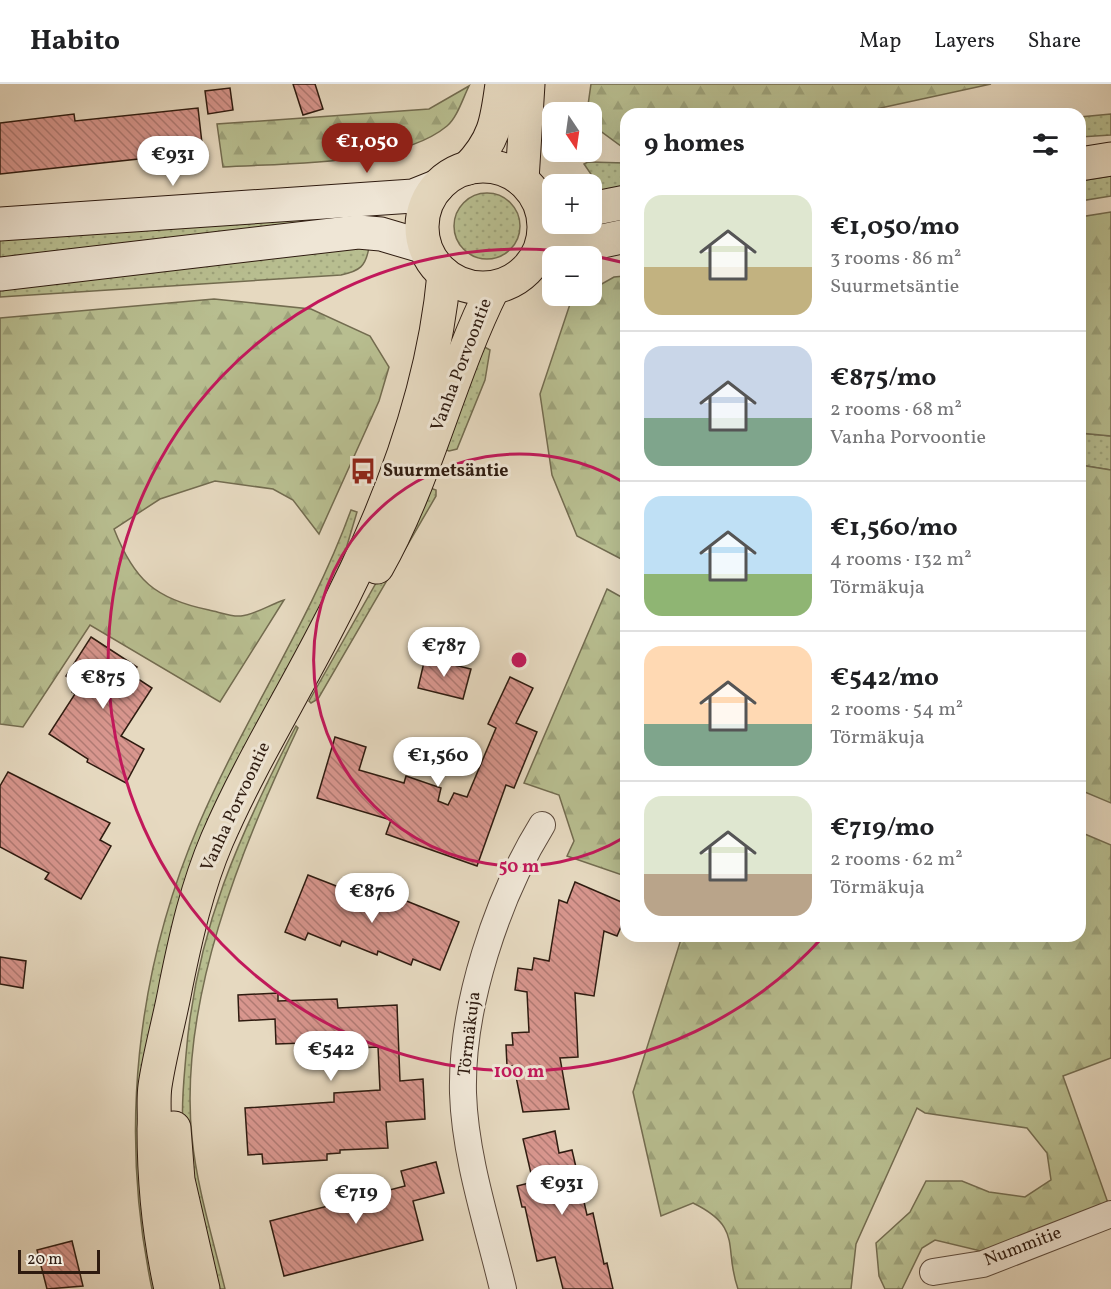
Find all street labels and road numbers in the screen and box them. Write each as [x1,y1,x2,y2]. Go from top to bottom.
street label: Vanha Porvoontie [425,295,499,435]
street label: Vanha Porvoontie [195,738,277,876]
street label: Törmäkuja [452,990,488,1078]
street label: Nummitie [981,1221,1065,1273]

